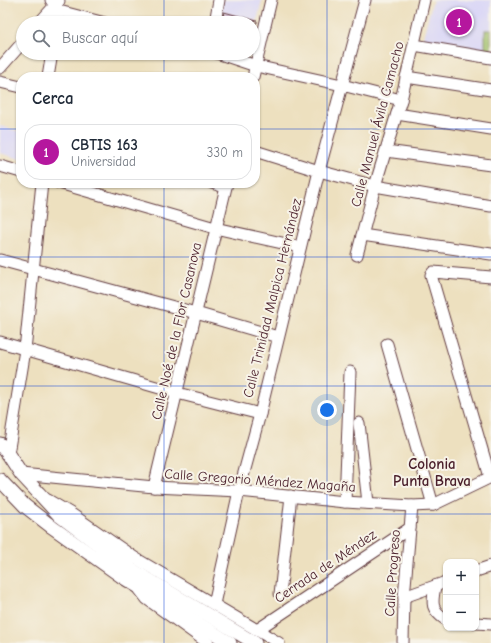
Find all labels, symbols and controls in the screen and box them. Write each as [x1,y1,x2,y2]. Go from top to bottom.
pin: 1 [446,7,472,37]
search box [16,16,260,60]
icon: search [30,27,52,49]
text: Buscar aquí [62,29,138,47]
street label: Calle Manuel Ávila Camacho [347,40,408,209]
text: Cerca [32,89,74,108]
text: CBTIS 163 [71,136,138,154]
text: 1 [43,145,49,160]
text: 330 m [207,145,243,160]
text: Universidad [71,154,136,169]
street label: Calle Trinidad Malpica Hernández [239,197,305,399]
street label: Calle Noé de la Flor Casanova [148,241,205,421]
your location [317,400,337,420]
district label: Colonia Punta Brava [393,455,471,490]
street label: Calle Gregorio Méndez Magaña [164,465,356,496]
street label: Cerrada de Méndez [271,526,379,607]
street label: Calle Progreso [381,529,404,617]
map controls [443,559,479,631]
button: + [443,559,479,595]
button: − [443,595,479,631]

